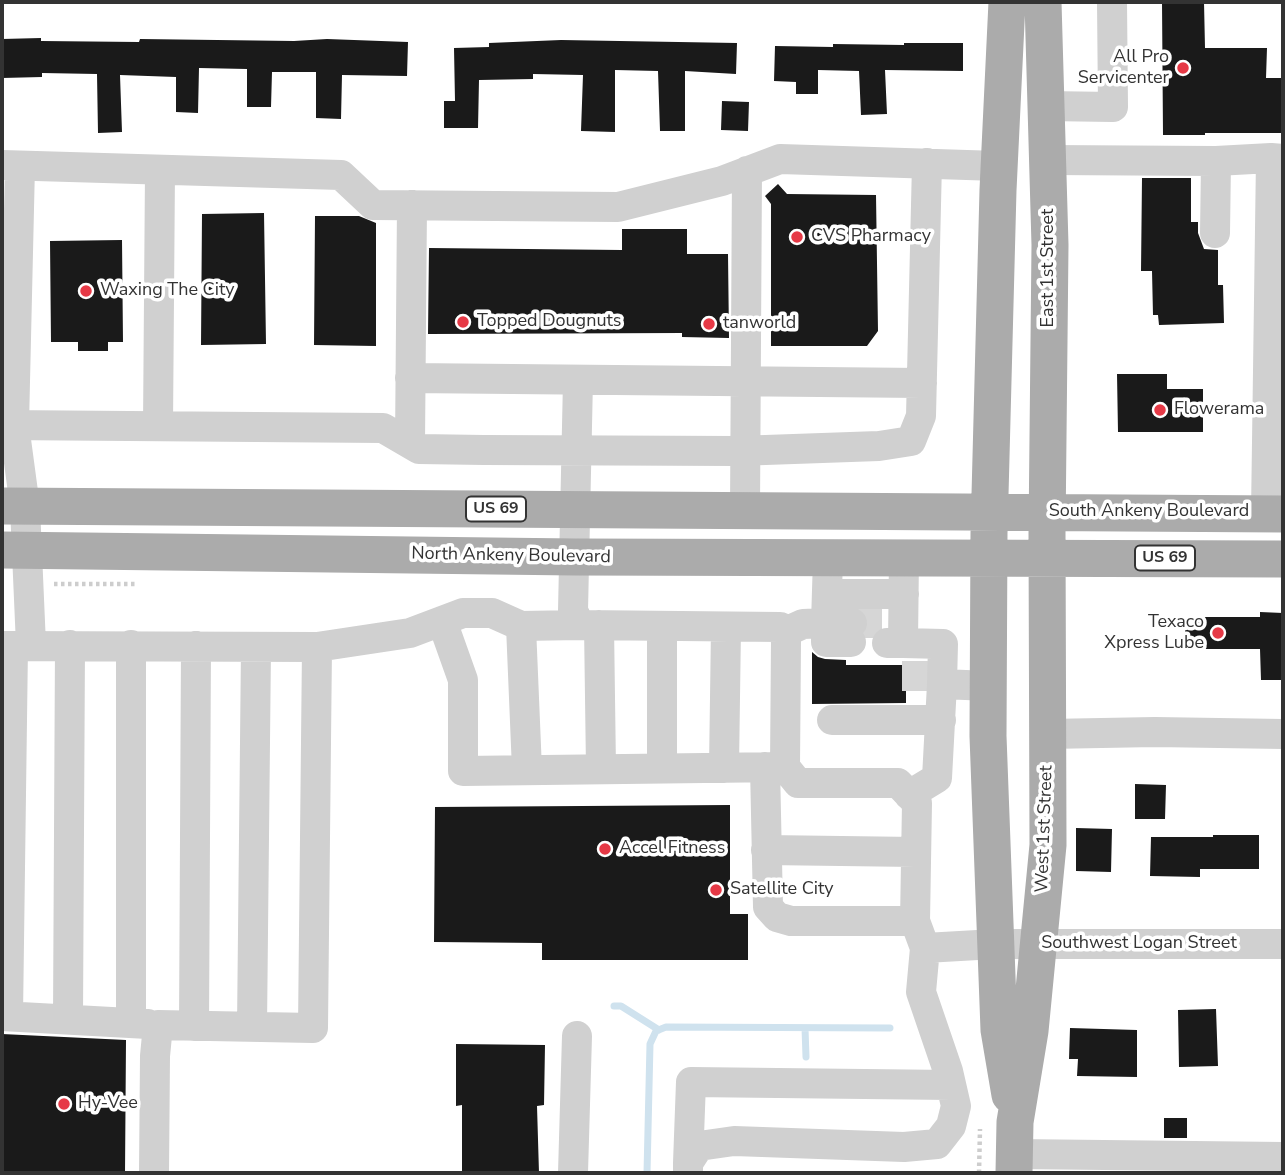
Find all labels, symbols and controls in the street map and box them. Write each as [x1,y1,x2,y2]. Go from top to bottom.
place label: All Pro Servicenter [1078,47,1169,90]
marker: All Pro Servicenter [1175,60,1191,76]
street label: East 1st Street [1038,209,1060,327]
place label: CVS Pharmacy [811,226,931,248]
marker: CVS Pharmacy [789,229,805,245]
place label: Waxing The City [100,280,235,302]
marker: Waxing The City [78,283,94,299]
place label: Topped Dougnuts [477,311,621,333]
place label: tanworld [723,313,796,335]
marker: Topped Dougnuts [455,314,471,330]
marker: tanworld [701,316,717,332]
place label: Flowerama [1174,399,1264,421]
marker: Flowerama [1152,402,1168,418]
road number: US 69 [466,496,526,522]
street label: South Ankeny Boulevard [1049,501,1249,523]
street label: North Ankeny Boulevard [411,543,611,569]
road number: US 69 [1135,545,1195,570]
place label: Texaco Xpress Lube [1104,612,1204,654]
marker: Texaco Xpress Lube [1210,625,1226,641]
street label: West 1st Street [1032,765,1058,893]
place label: Accel Fitness [619,838,725,860]
marker: Accel Fitness [597,841,613,857]
place label: Satellite City [730,879,834,901]
marker: Satellite City [708,882,724,898]
street label: Southwest Logan Street [1041,933,1237,955]
place label: Hy-Vee [78,1093,138,1115]
marker: Hy-Vee [56,1096,72,1112]

